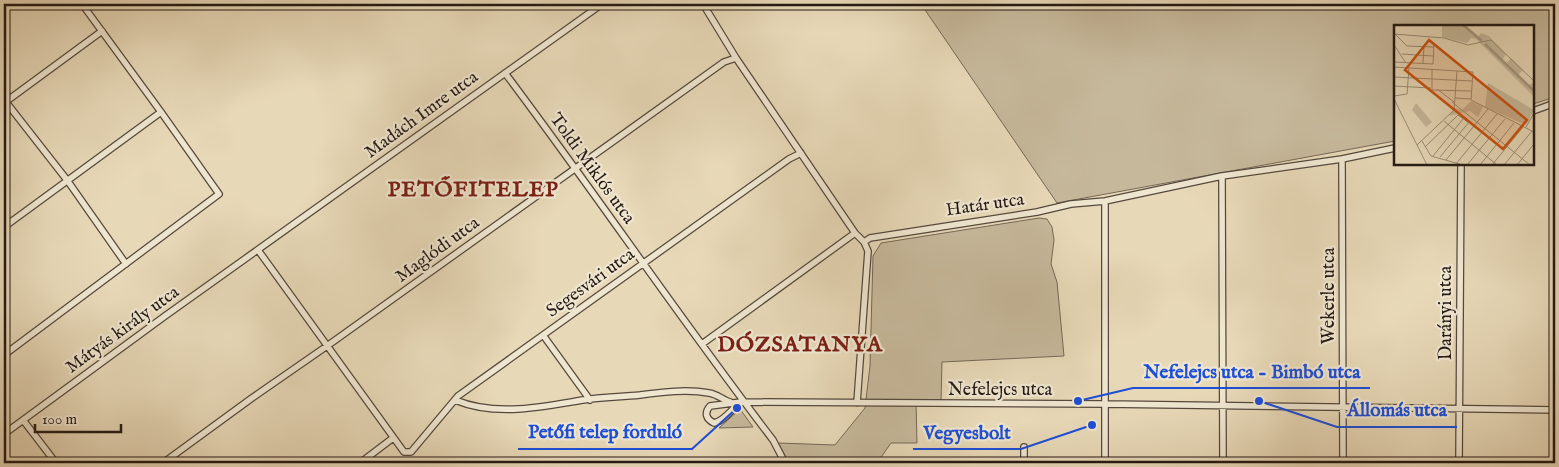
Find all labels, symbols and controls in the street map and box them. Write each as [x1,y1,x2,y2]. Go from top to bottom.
inset map [1394,25,1534,165]
street label: Madách Imre utca [361,66,483,164]
street label: Toldi Miklós utca [544,109,640,229]
district label: PETŐFITELEP [387,176,559,204]
street label: Határ utca [945,189,1026,222]
street label: Maglódi utca [391,212,485,288]
street label: Segesvári utca [542,243,640,323]
street label: Wekerle utca [1318,247,1341,344]
street label: Darányi utca [1435,265,1458,360]
street label: Mátyás király utca [62,281,184,379]
district label: DÓZSATANYA [717,331,883,359]
callout: Nefelejcs utca - Bimbó utca [1133,354,1370,388]
text: Nefelejcs utca - Bimbó utca [1143,361,1361,385]
street label: Nefelejcs utca [948,379,1052,402]
callout: Állomás utca [1337,393,1457,427]
text: Állomás utca [1346,398,1448,423]
scale bar [35,402,121,434]
text: 100 m [42,410,78,429]
callout: Petőfi telep forduló [518,415,692,449]
callout: Vegyesbolt [913,415,1021,449]
text: Petőfi telep forduló [528,421,682,445]
text: Vegyesbolt [922,422,1011,446]

